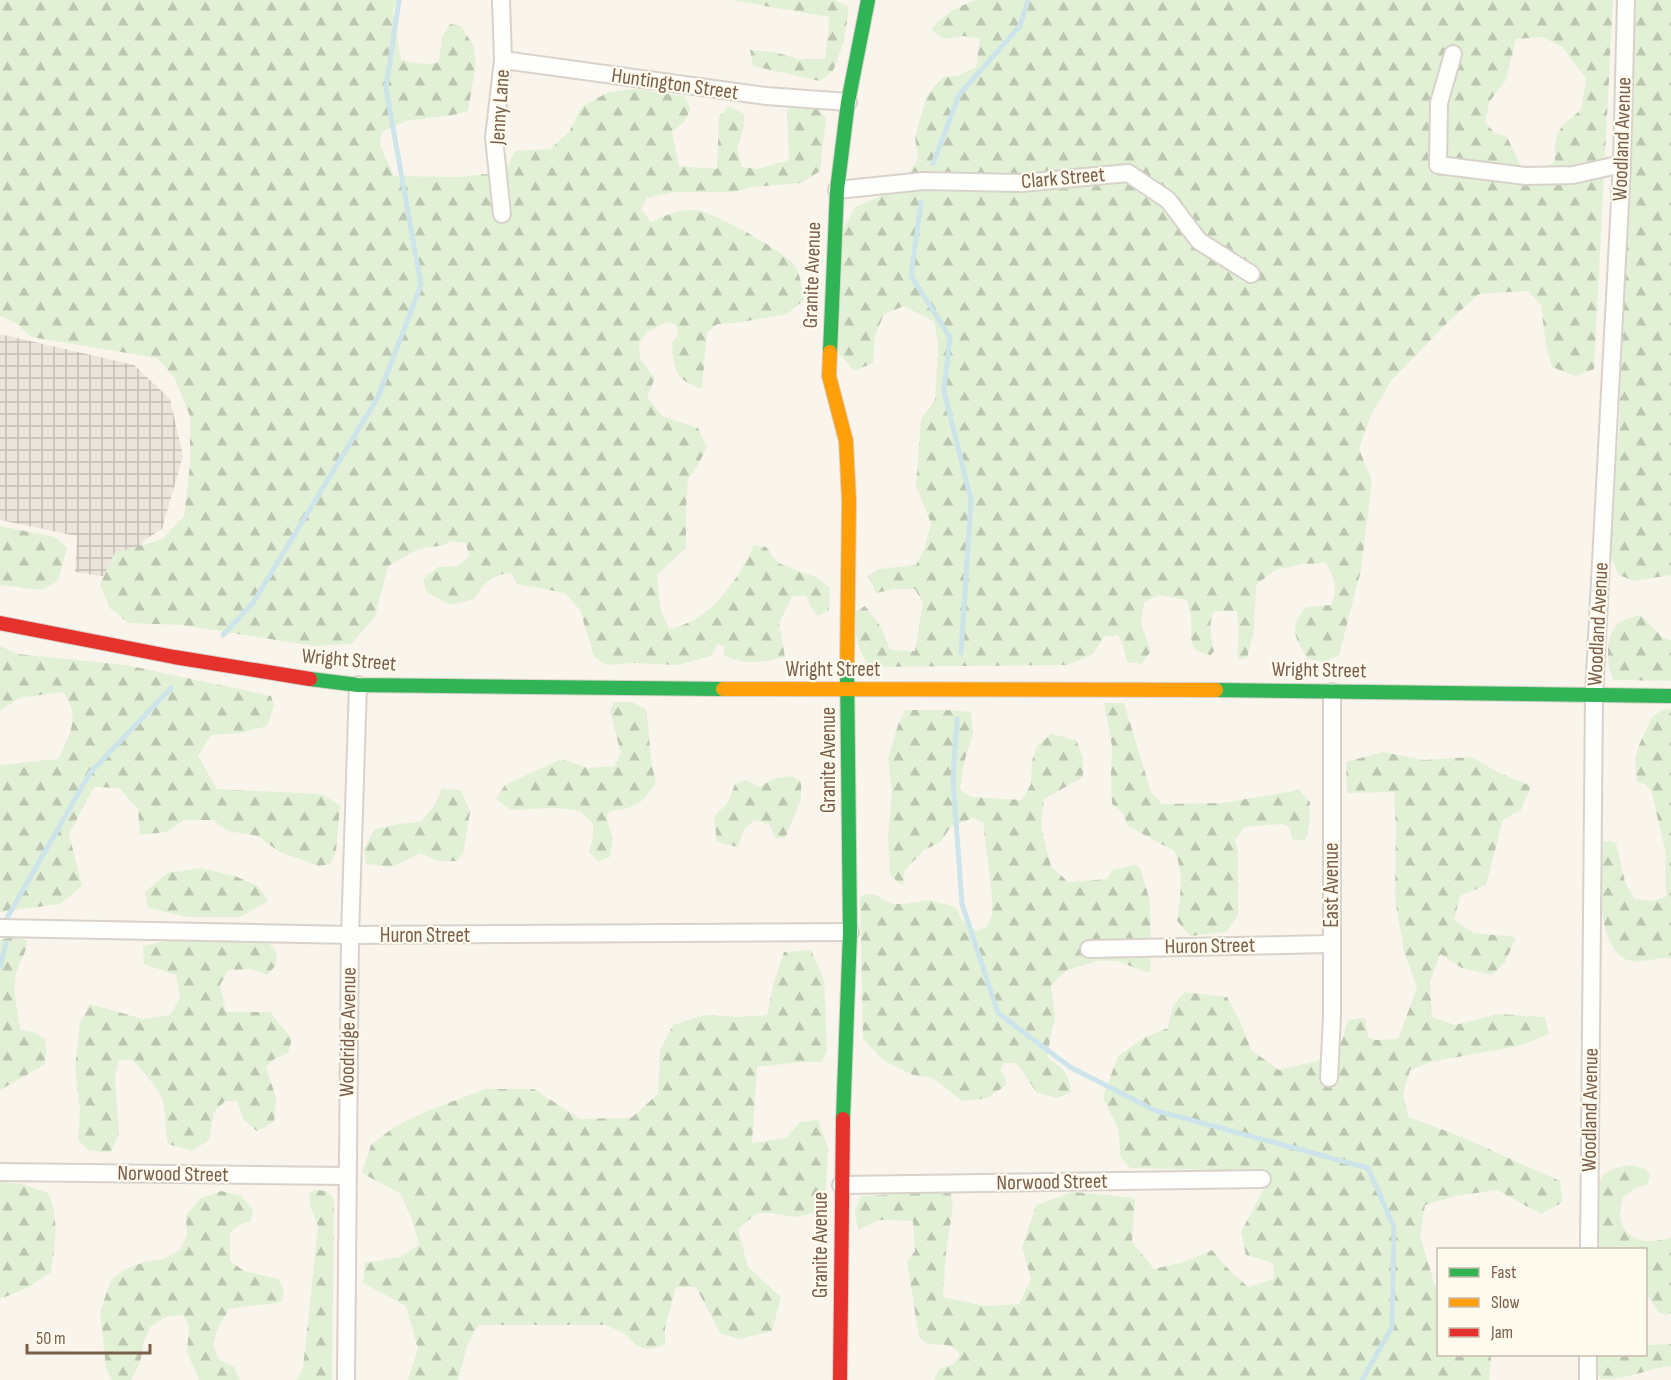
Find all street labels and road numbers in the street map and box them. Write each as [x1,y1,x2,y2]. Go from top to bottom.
street label: Huntington Street [610,63,740,105]
street label: Jenny Lane [485,69,515,146]
street label: Woodland Avenue [1607,77,1637,201]
street label: Clark Street [1020,162,1106,194]
street label: Granite Avenue [798,221,826,329]
street label: Woodland Avenue [1582,561,1614,687]
street label: Wright Street [301,643,397,677]
street label: Wright Street [786,657,880,682]
street label: Wright Street [1271,657,1367,683]
street label: Granite Avenue [816,707,841,813]
street label: East Avenue [1319,842,1344,928]
street label: Huron Street [380,923,470,948]
street label: Huron Street [1165,933,1255,959]
street label: Woodridge Avenue [334,967,362,1097]
street label: Woodland Avenue [1576,1048,1604,1172]
street label: Norwood Street [117,1161,229,1187]
street label: Norwood Street [996,1169,1108,1195]
street label: Granite Avenue [808,1192,833,1298]

